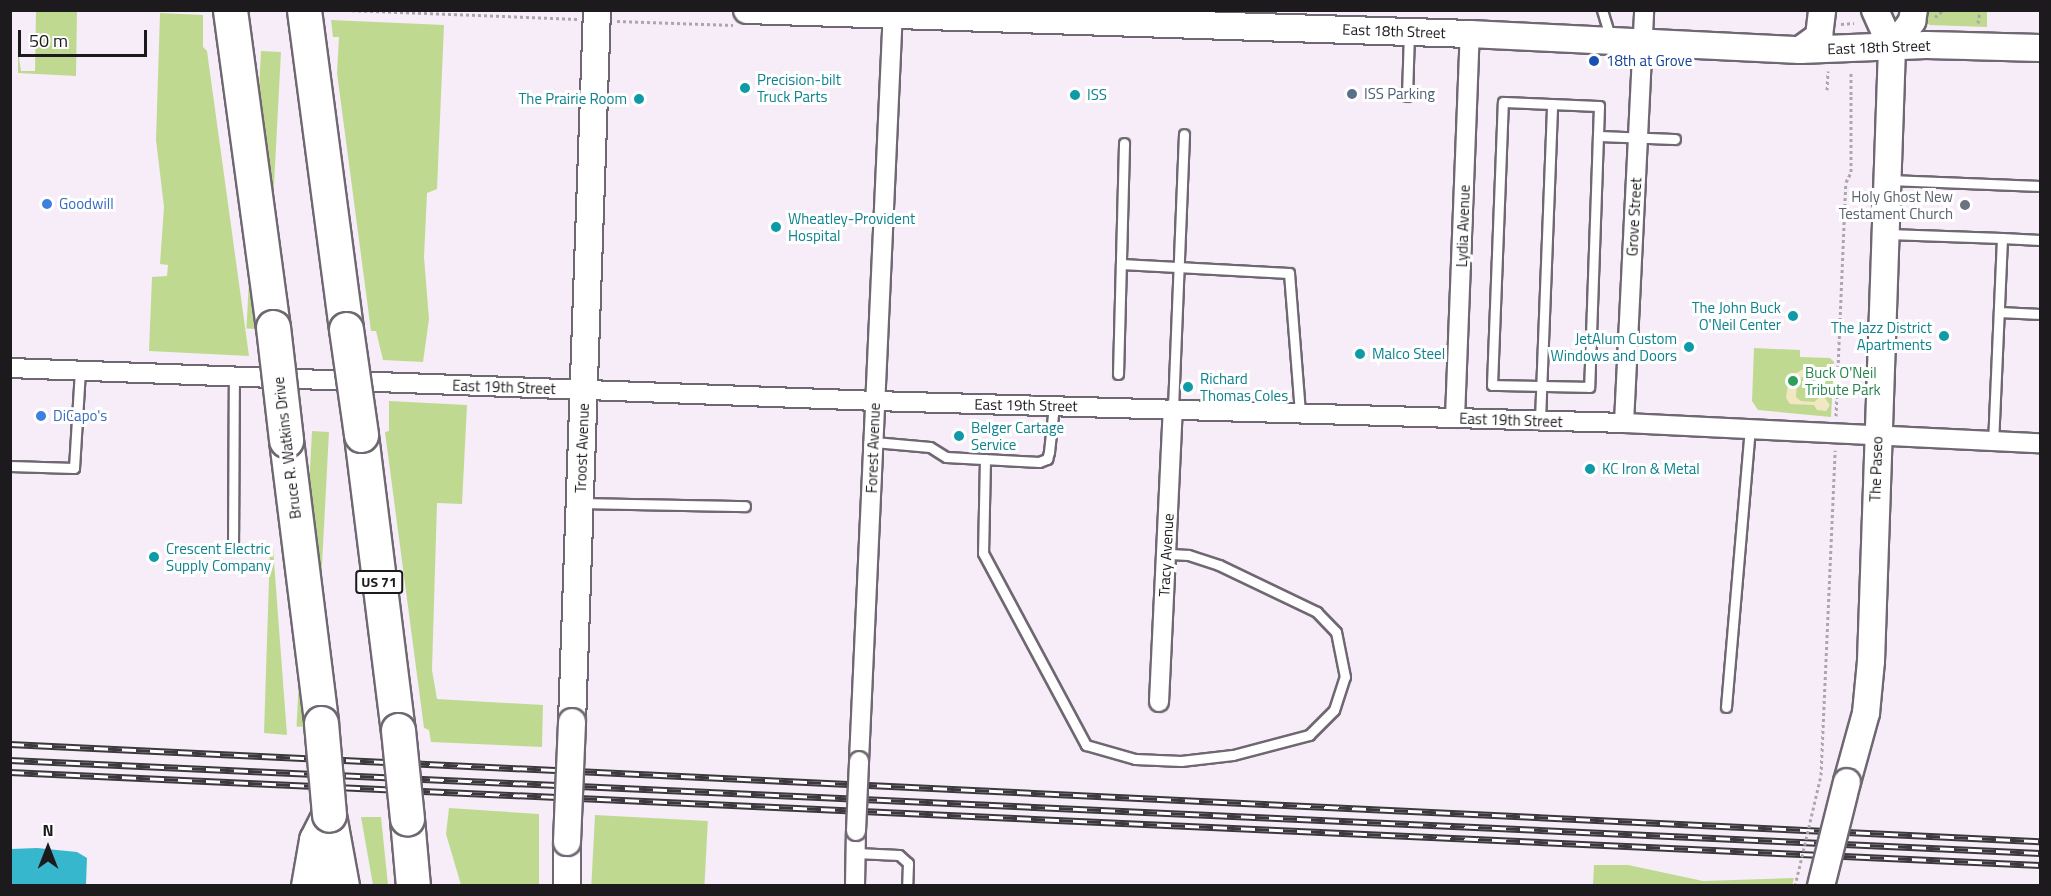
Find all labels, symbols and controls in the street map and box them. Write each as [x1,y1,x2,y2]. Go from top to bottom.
scale bar [21,18,150,56]
street label: East 18th Street [1342,20,1446,42]
text: 50 m [29,27,68,54]
street label: East 18th Street [1827,36,1931,58]
place label: 18th at Grove [1606,52,1692,70]
marker: 18th at Grove [1587,54,1601,68]
place label: Precision-bilt Truck Parts [757,70,841,105]
marker: Precision-bilt Truck Parts [738,81,752,95]
place label: ISS Parking [1364,85,1435,103]
place label: ISS [1087,86,1107,104]
marker: ISS Parking [1345,87,1359,101]
marker: ISS [1068,88,1082,102]
place label: The Prairie Room [518,90,627,108]
marker: The Prairie Room [632,92,646,106]
street label: Grove Street [1623,177,1645,257]
street label: Lydia Avenue [1453,184,1473,268]
place label: Holy Ghost New Testament Church [1839,187,1953,222]
place label: Goodwill [59,195,114,213]
marker: Goodwill [40,197,54,211]
marker: Holy Ghost New Testament Church [1958,198,1972,212]
place label: Wheatley-Provident Hospital [788,209,915,244]
marker: Wheatley-Provident Hospital [769,220,783,234]
place label: The John Buck O'Neil Center [1692,298,1781,333]
marker: The John Buck O'Neil Center [1786,309,1800,323]
place label: The Jazz District Apartments [1831,318,1932,353]
place label: JetAlum Custom Windows and Doors [1550,329,1677,364]
marker: The Jazz District Apartments [1937,329,1951,343]
marker: JetAlum Custom Windows and Doors [1682,340,1696,354]
place label: Malco Steel [1372,345,1445,363]
marker: Malco Steel [1353,347,1367,361]
place label: Buck O'Neil Tribute Park [1805,363,1881,398]
place label: Richard Thomas Coles [1200,369,1288,404]
marker: Buck O'Neil Tribute Park [1786,374,1800,388]
street label: Bruce R. Watkins Drive [269,376,305,520]
street label: East 19th Street [452,376,556,398]
marker: Richard Thomas Coles [1181,380,1195,394]
street label: East 19th Street [974,395,1078,415]
street label: Forest Avenue [862,402,884,494]
street label: Troost Avenue [571,403,593,493]
place label: DiCapo's [53,407,107,425]
marker: DiCapo's [34,409,48,423]
street label: East 19th Street [1459,409,1563,431]
place label: Belger Cartage Service [971,418,1064,453]
marker: Belger Cartage Service [952,429,966,443]
street label: The Paseo [1866,436,1886,502]
place label: KC Iron & Metal [1602,460,1700,478]
marker: KC Iron & Metal [1583,462,1597,476]
street label: Tracy Avenue [1155,513,1177,597]
place label: Crescent Electric Supply Company [166,539,271,574]
marker: Crescent Electric Supply Company [147,550,161,564]
road number: US 71 [355,571,403,593]
north arrow [18,818,78,878]
text: N [42,818,54,842]

